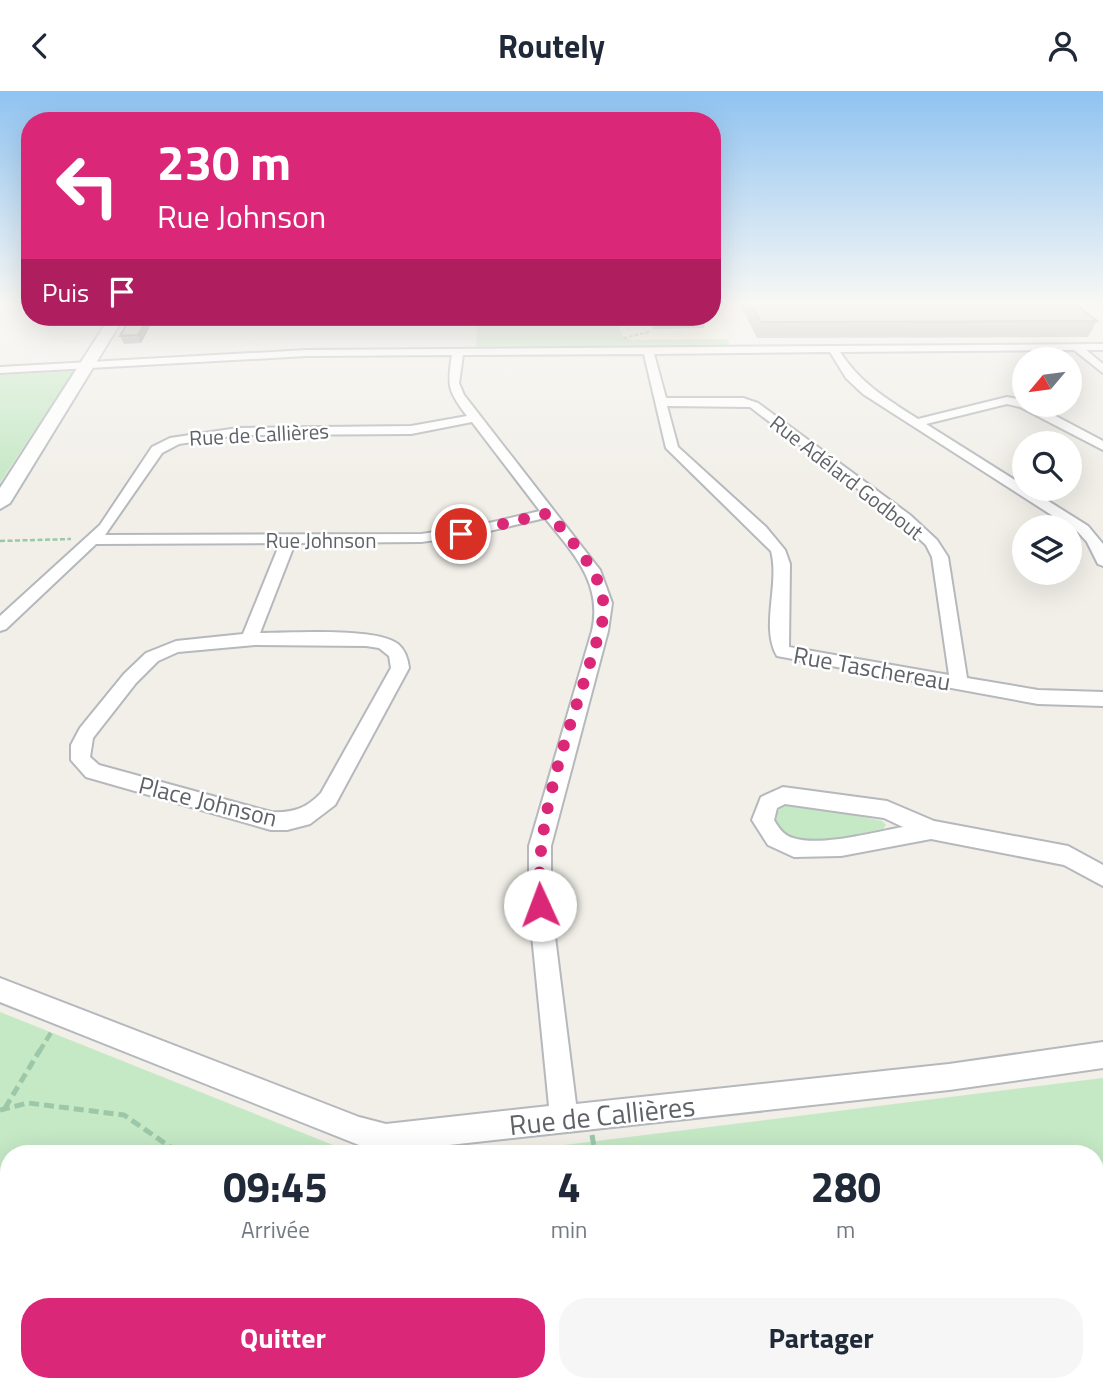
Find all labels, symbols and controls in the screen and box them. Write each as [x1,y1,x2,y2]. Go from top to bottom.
text: Routely [498,22,605,70]
icon: back [21,27,59,65]
icon: person [1044,27,1082,65]
text: 230 m [157,124,291,199]
icon: left [42,140,133,231]
text: Rue Johnson [157,192,326,240]
text: Puis [42,273,89,312]
icon: arrive [103,273,141,311]
north arrow [1012,347,1082,417]
map controls [1012,347,1082,585]
street label: Rue Adélard Godbout [763,407,931,548]
street label: Rue de Callières [188,414,330,454]
button: search [1012,431,1082,501]
pin [431,504,491,564]
icon: arrive [442,515,480,553]
button: layers [1012,515,1082,585]
street label: Rue Johnson [266,524,377,556]
street label: Rue Taschereau [791,636,953,700]
street label: Place Johnson [135,766,281,836]
position arrow [503,868,577,942]
street label: Rue de Callières [507,1084,697,1146]
text: 09:45 [223,1154,328,1218]
text: 4 [557,1154,581,1218]
text: 280 [810,1154,881,1218]
text: Arrivée [241,1212,310,1247]
text: min [551,1212,587,1247]
text: m [836,1212,855,1247]
button: Quitter [21,1298,545,1378]
button: Partager [559,1298,1083,1378]

